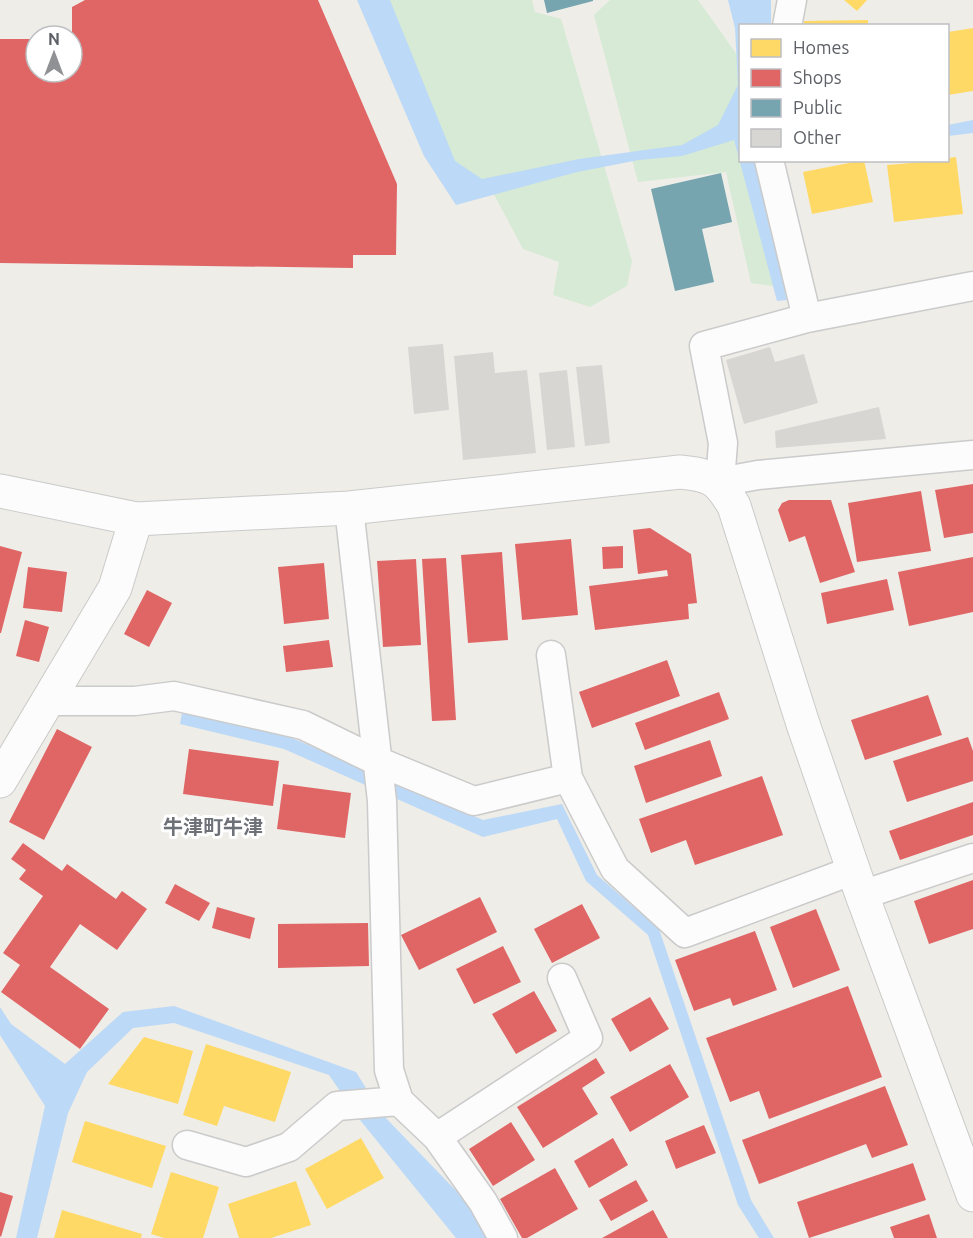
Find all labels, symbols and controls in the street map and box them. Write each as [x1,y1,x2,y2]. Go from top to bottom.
north arrow [24,24,84,84]
legend [739,24,949,162]
text: N [48,30,60,48]
text: Homes [793,37,850,57]
text: Shops [793,67,842,87]
text: Public [793,97,842,117]
text: Other [793,127,841,147]
district label: 牛津町牛津 [163,815,263,838]

